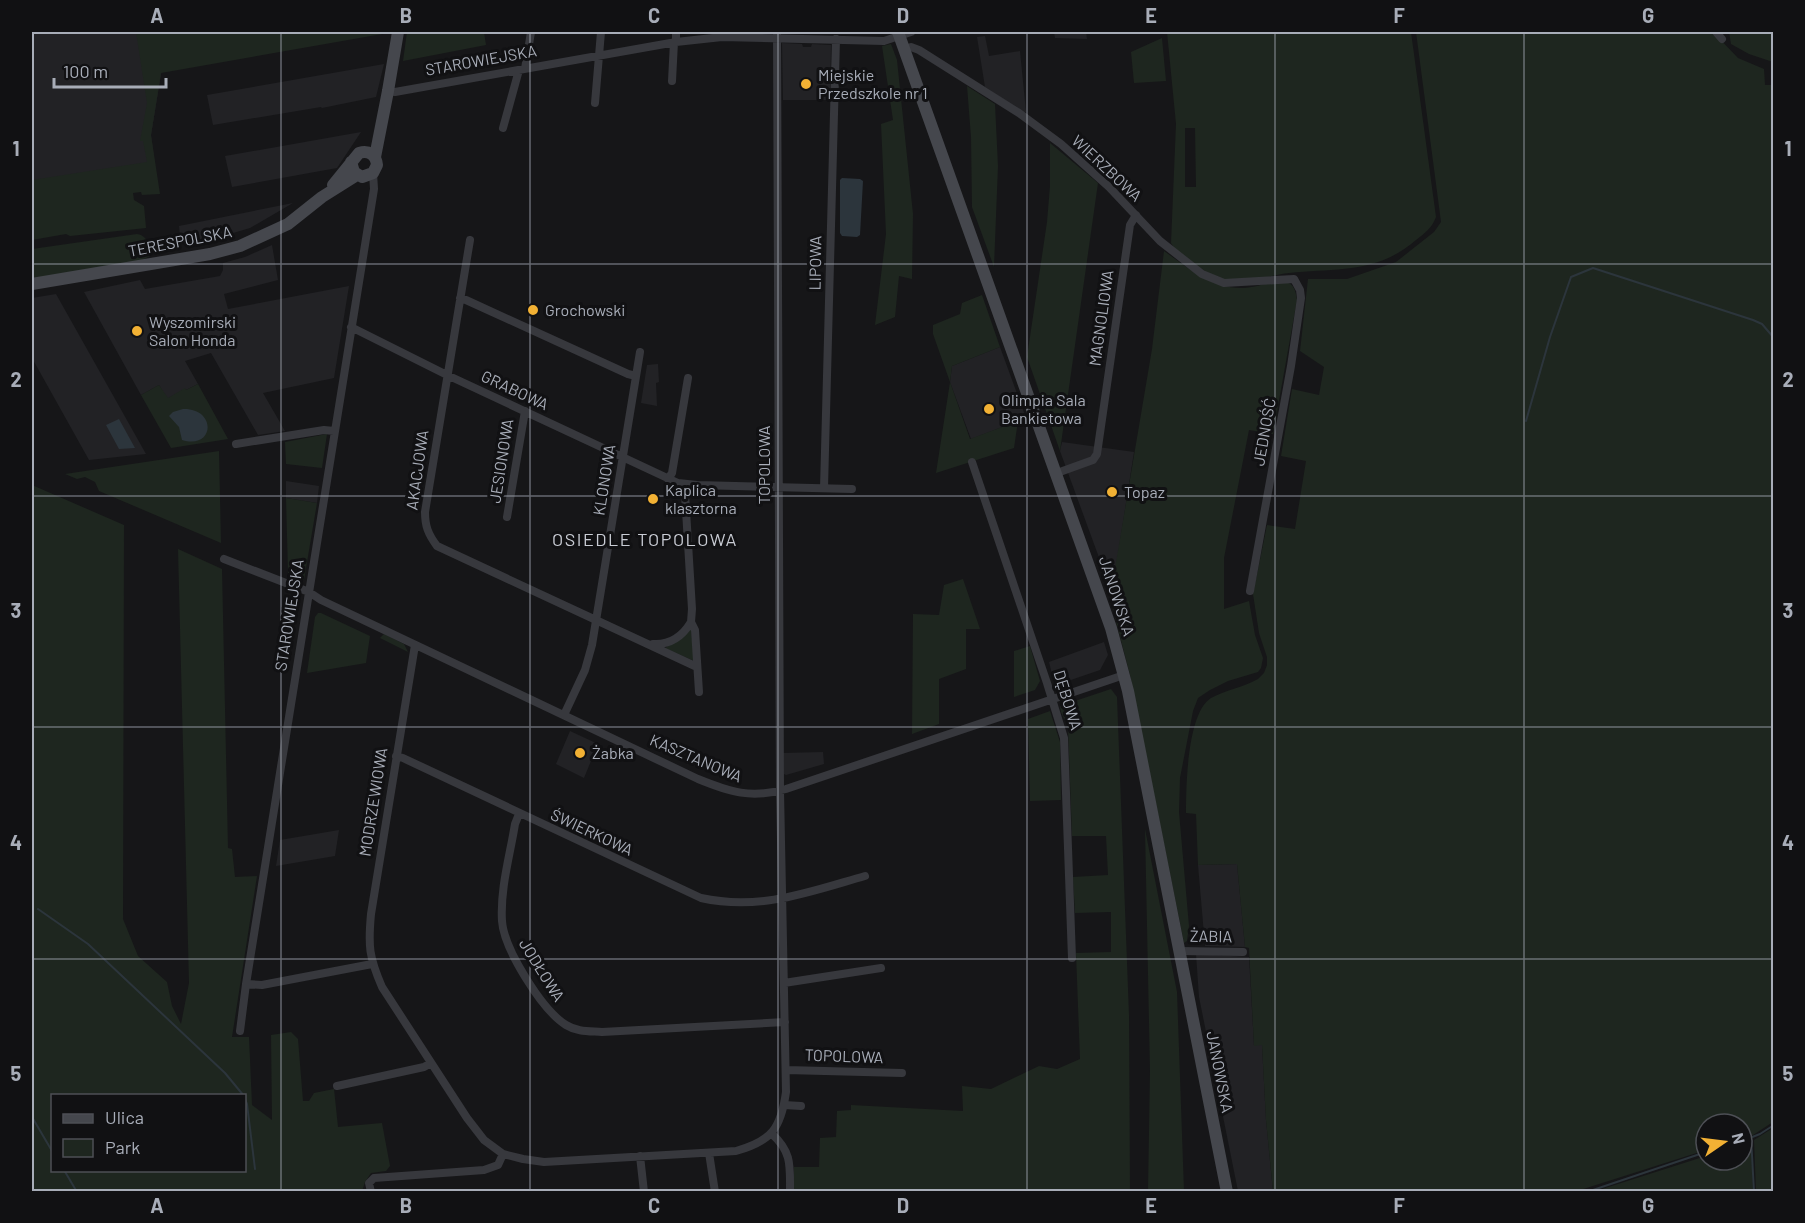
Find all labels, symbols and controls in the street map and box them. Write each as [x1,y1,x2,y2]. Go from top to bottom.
text: A [150,3,164,27]
text: B [400,3,412,27]
text: C [648,3,660,27]
text: D [897,3,909,27]
text: E [1145,3,1157,27]
text: F [1393,3,1405,27]
text: G [1642,3,1654,27]
street label: STAROWIEJSKA [424,40,538,79]
scale bar [54,51,166,89]
text: 100 m [63,60,108,82]
place label: Miejskie Przedszkole nr 1 [818,65,928,102]
marker: Miejskie Przedszkole nr 1 [799,77,813,91]
street label: WIERZBOWA [1068,130,1146,205]
text: 1 [12,136,20,160]
text: 1 [1784,136,1792,160]
street label: TERESPOLSKA [126,221,234,260]
street label: LIPOWA [805,235,824,291]
street label: MAGNOLIOWA [1084,268,1117,367]
place label: Grochowski [545,300,625,319]
marker: Grochowski [526,303,540,317]
place label: Wyszomirski Salon Honda [149,312,236,349]
marker: Wyszomirski Salon Honda [130,324,144,338]
street label: GRABOWA [479,366,552,413]
text: 2 [10,367,22,391]
text: 2 [1782,367,1794,391]
place label: Olimpia Sala Bankietowa [1001,390,1086,427]
street label: JEDNOŚĆ [1248,396,1279,467]
marker: Olimpia Sala Bankietowa [982,402,996,416]
street label: JESIONOWA [484,417,517,505]
street label: TOPOLOWA [754,425,773,504]
street label: AKACJOWA [401,428,432,511]
street label: KLONOWA [589,443,619,517]
place label: Kaplica klasztorna [665,480,737,517]
place label: Topaz [1124,482,1165,501]
marker: Topaz [1105,485,1119,499]
marker: Kaplica klasztorna [646,492,660,506]
district label: OSIEDLE TOPOLOWA [552,528,738,550]
street label: JANOWSKA [1096,554,1139,638]
street label: STAROWIEJSKA [270,557,307,672]
text: 3 [11,598,21,622]
text: 3 [1783,598,1793,622]
street label: DĘBOWA [1050,668,1087,732]
street label: KASZTANOWA [647,730,745,786]
place label: Żabka [592,743,634,762]
street label: MODRZEWIOWA [355,746,391,858]
marker: Żabka [573,746,587,760]
street label: ŚWIERKOWA [548,804,637,859]
text: 4 [10,830,22,854]
text: 4 [1782,830,1794,854]
street label: ŻABIA [1190,926,1233,945]
street label: JODŁOWA [516,935,569,1005]
street label: JANOWSKA [1203,1030,1238,1115]
street label: TOPOLOWA [804,1045,884,1066]
text: 5 [11,1061,22,1085]
text: 5 [1783,1061,1794,1085]
legend [51,1094,246,1172]
text: Ulica [105,1106,144,1128]
north arrow [1694,1112,1754,1172]
text: N [1729,1131,1750,1146]
text: Park [105,1136,140,1158]
text: A [150,1193,164,1217]
text: B [400,1193,412,1217]
text: C [648,1193,660,1217]
text: D [897,1193,909,1217]
text: E [1145,1193,1157,1217]
text: F [1393,1193,1405,1217]
text: G [1642,1193,1654,1217]

